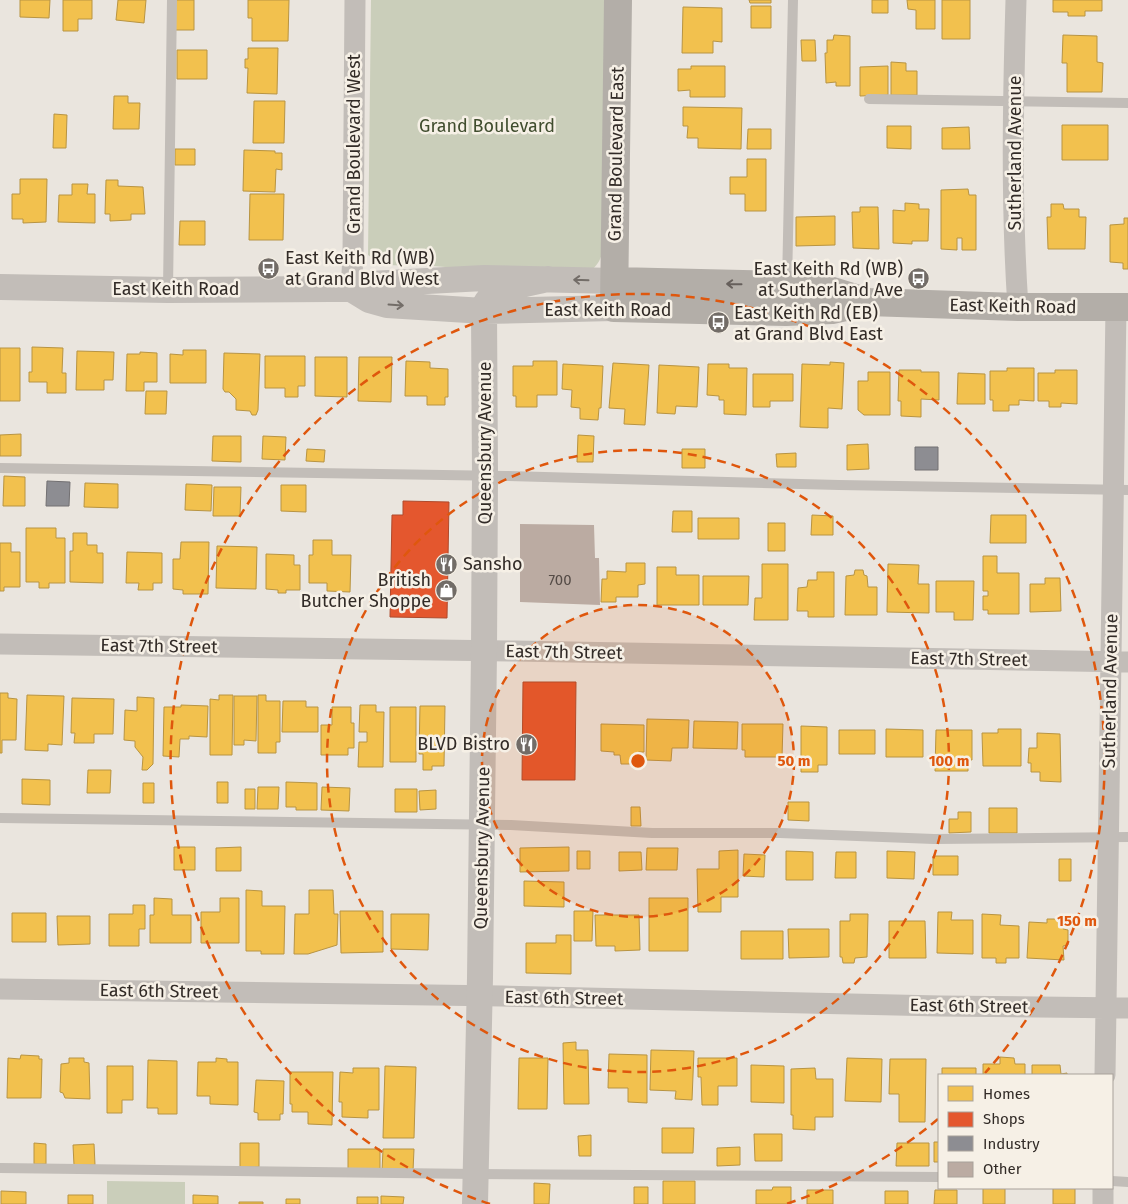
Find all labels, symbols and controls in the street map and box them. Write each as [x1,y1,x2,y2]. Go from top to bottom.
street label: Grand Boulevard West [343,53,365,234]
street label: Grand Boulevard East [603,66,629,241]
street label: Sutherland Avenue [1004,76,1026,230]
park label: Grand Boulevard [419,115,555,137]
place label: East Keith Rd (WB) at Grand Blvd West [285,247,440,290]
bus stop icon: East Keith Rd (WB) at Grand Blvd West [257,256,281,280]
place label: East Keith Rd (WB) at Sutherland Ave [754,258,903,301]
bus stop icon: East Keith Rd (WB) at Sutherland Ave [907,267,931,291]
one-way arrow [573,275,590,285]
street label: East Keith Road [112,278,240,300]
one-way arrow [726,279,742,289]
street label: East Keith Road [949,294,1077,318]
street label: East Keith Road [544,299,672,321]
one-way arrow [388,301,404,310]
place label: East Keith Rd (EB) at Grand Blvd East [734,302,883,345]
bus stop icon: East Keith Rd (EB) at Grand Blvd East [706,311,730,335]
street label: Queensbury Avenue [474,362,496,524]
restaurant icon: Sansho [435,552,459,576]
place label: Sansho [463,553,523,575]
place label: British Butcher Shoppe [301,569,431,612]
house number: 700 [548,571,572,589]
shop icon: British Butcher Shoppe [435,578,459,602]
street label: Sutherland Avenue [1098,613,1122,769]
street label: East 7th Street [100,634,218,658]
street label: East 7th Street [505,640,623,664]
street label: East 7th Street [910,647,1028,671]
restaurant icon: BLVD Bistro [514,732,538,756]
place label: BLVD Bistro [417,733,510,755]
centre of rings [629,752,647,770]
text: 50 m [777,752,811,770]
text: 100 m [929,752,969,770]
street label: Queensbury Avenue [470,766,494,930]
text: 150 m [1057,912,1097,930]
street label: East 6th Street [99,979,219,1003]
street label: East 6th Street [504,986,624,1010]
street label: East 6th Street [909,994,1029,1018]
legend [938,1074,1113,1189]
text: Homes [983,1085,1030,1103]
text: Shops [983,1110,1025,1128]
text: Industry [983,1135,1040,1153]
text: Other [983,1160,1022,1178]

